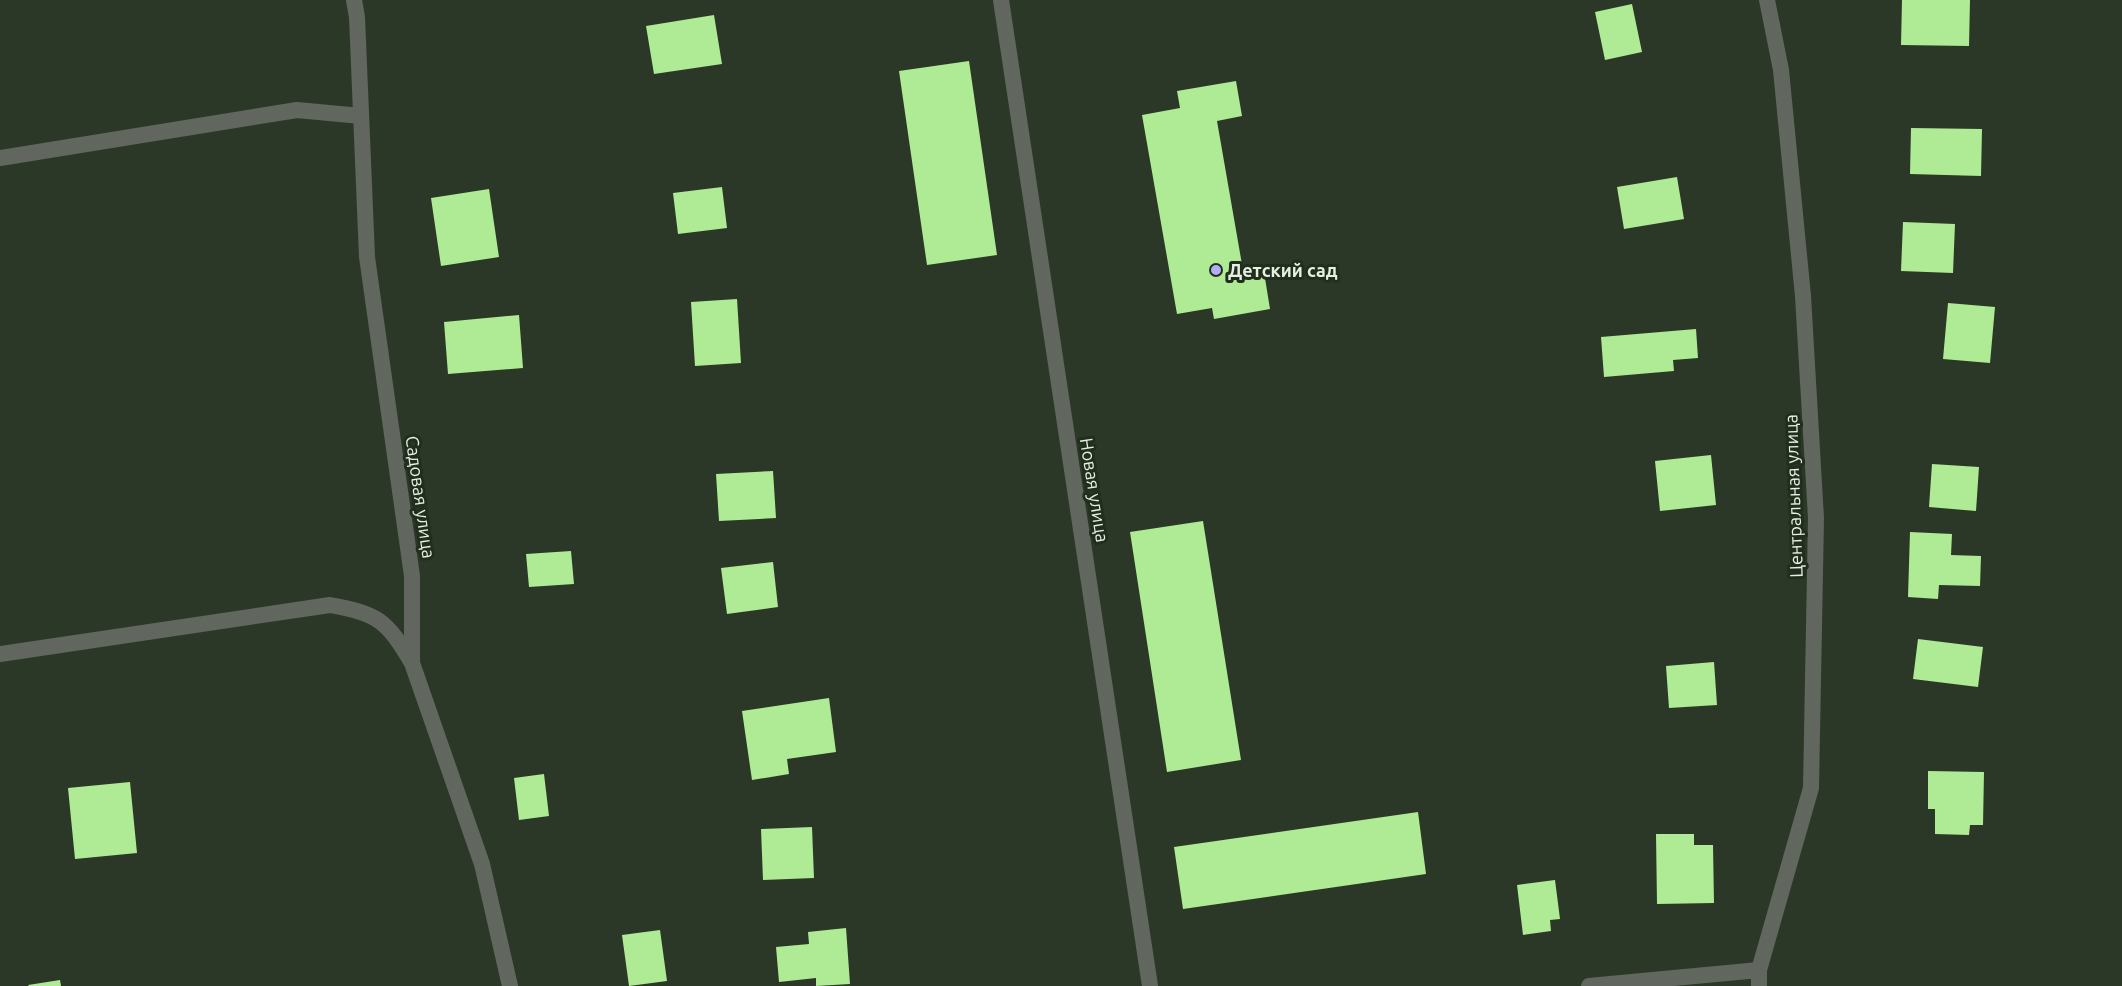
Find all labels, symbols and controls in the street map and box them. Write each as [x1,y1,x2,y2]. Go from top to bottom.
place label: Детский сад [1228,260,1338,280]
marker: Детский сад [1209,263,1223,277]
street label: Центральная улица [1780,414,1806,578]
street label: Садовая улица [402,434,440,560]
street label: Новая улица [1077,436,1113,544]

